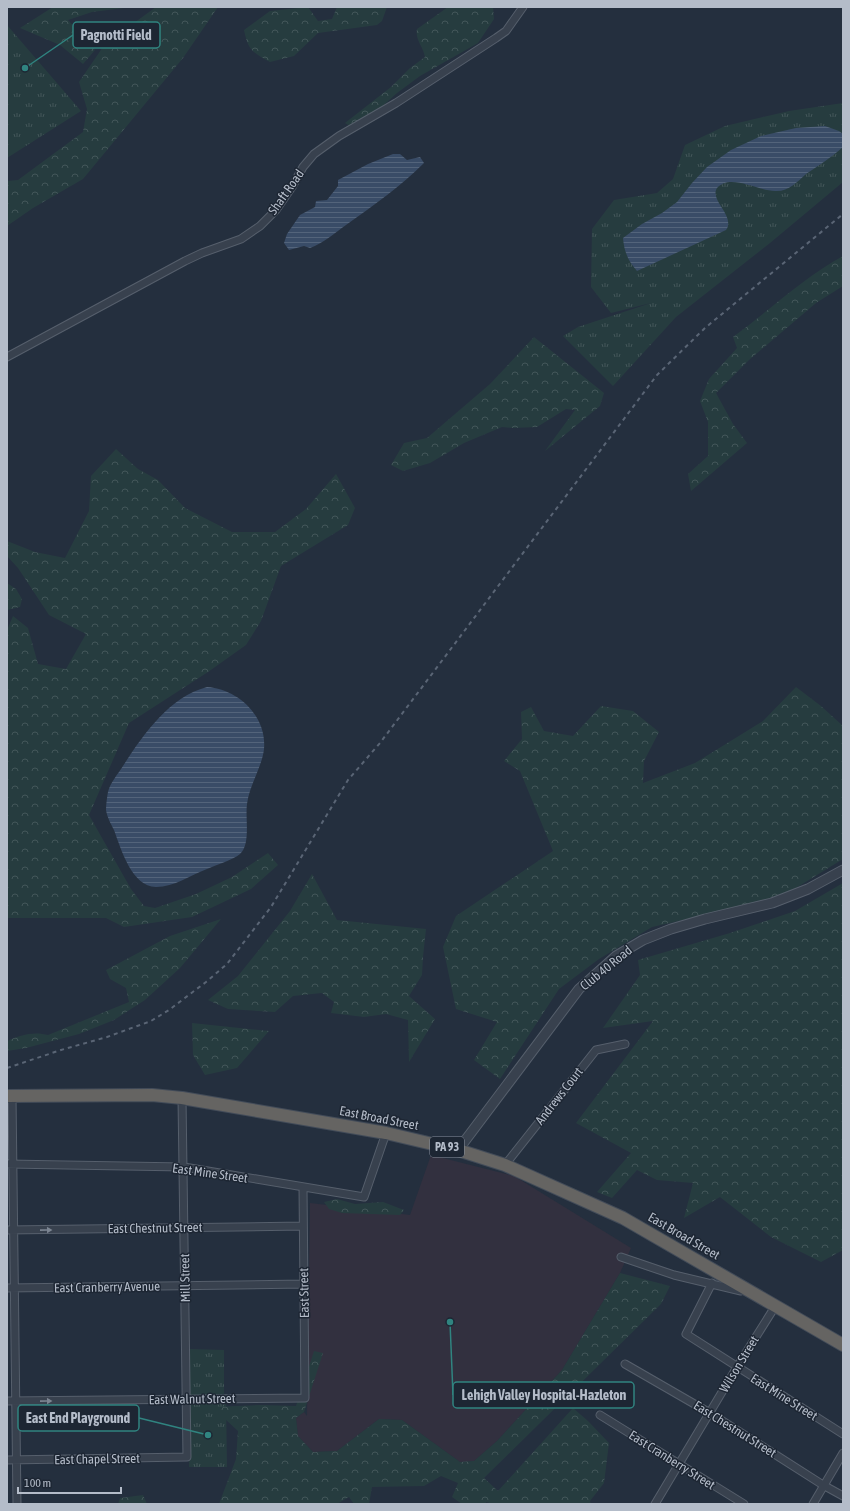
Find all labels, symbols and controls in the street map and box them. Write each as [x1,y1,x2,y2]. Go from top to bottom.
callout: Pagnotti Field [73,22,160,48]
text: Pagnotti Field [80,27,152,43]
street label: Shaft Road [265,167,307,217]
street label: Club 40 Road [577,943,635,993]
street label: Andrews Court [532,1064,586,1128]
street label: East Broad Street [338,1103,420,1133]
road number: PA 93 [430,1137,464,1157]
street label: East Mine Street [171,1160,249,1186]
street label: East Broad Street [645,1209,723,1263]
street label: East Chestnut Street [108,1220,203,1236]
one-way arrow [40,1227,53,1233]
street label: Mill Street [177,1253,193,1303]
street label: East Street [296,1268,312,1318]
street label: East Cranberry Avenue [54,1279,160,1295]
street label: Wilson Street [716,1333,762,1395]
street label: East Mine Street [748,1371,820,1424]
callout: Lehigh Valley Hospital-Hazleton [453,1382,634,1408]
text: Lehigh Valley Hospital-Hazleton [462,1387,627,1403]
street label: East Walnut Street [148,1391,236,1407]
one-way arrow [40,1398,53,1404]
street label: East Chestnut Street [691,1398,779,1461]
callout: East End Playground [18,1405,139,1431]
text: East End Playground [26,1410,131,1426]
street label: East Cranberry Street [626,1427,718,1493]
street label: East Chapel Street [54,1451,140,1467]
scale bar [18,1469,121,1495]
text: 100 m [24,1476,51,1490]

